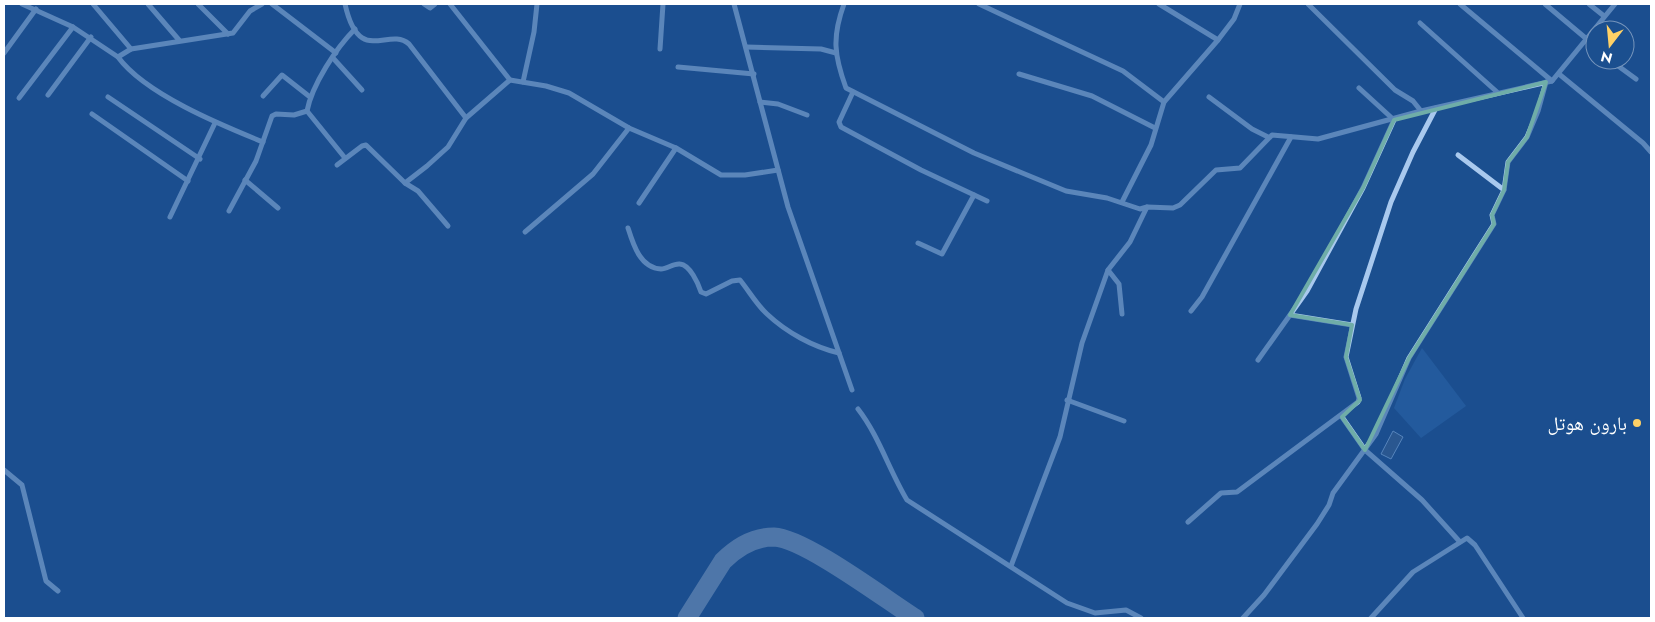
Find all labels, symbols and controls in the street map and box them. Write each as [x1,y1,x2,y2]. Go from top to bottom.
north arrow [1585,20,1635,70]
text: N [1598,46,1615,69]
place label: بارون هوتل [1548,410,1627,437]
marker: بارون هوتل [1631,417,1643,429]

